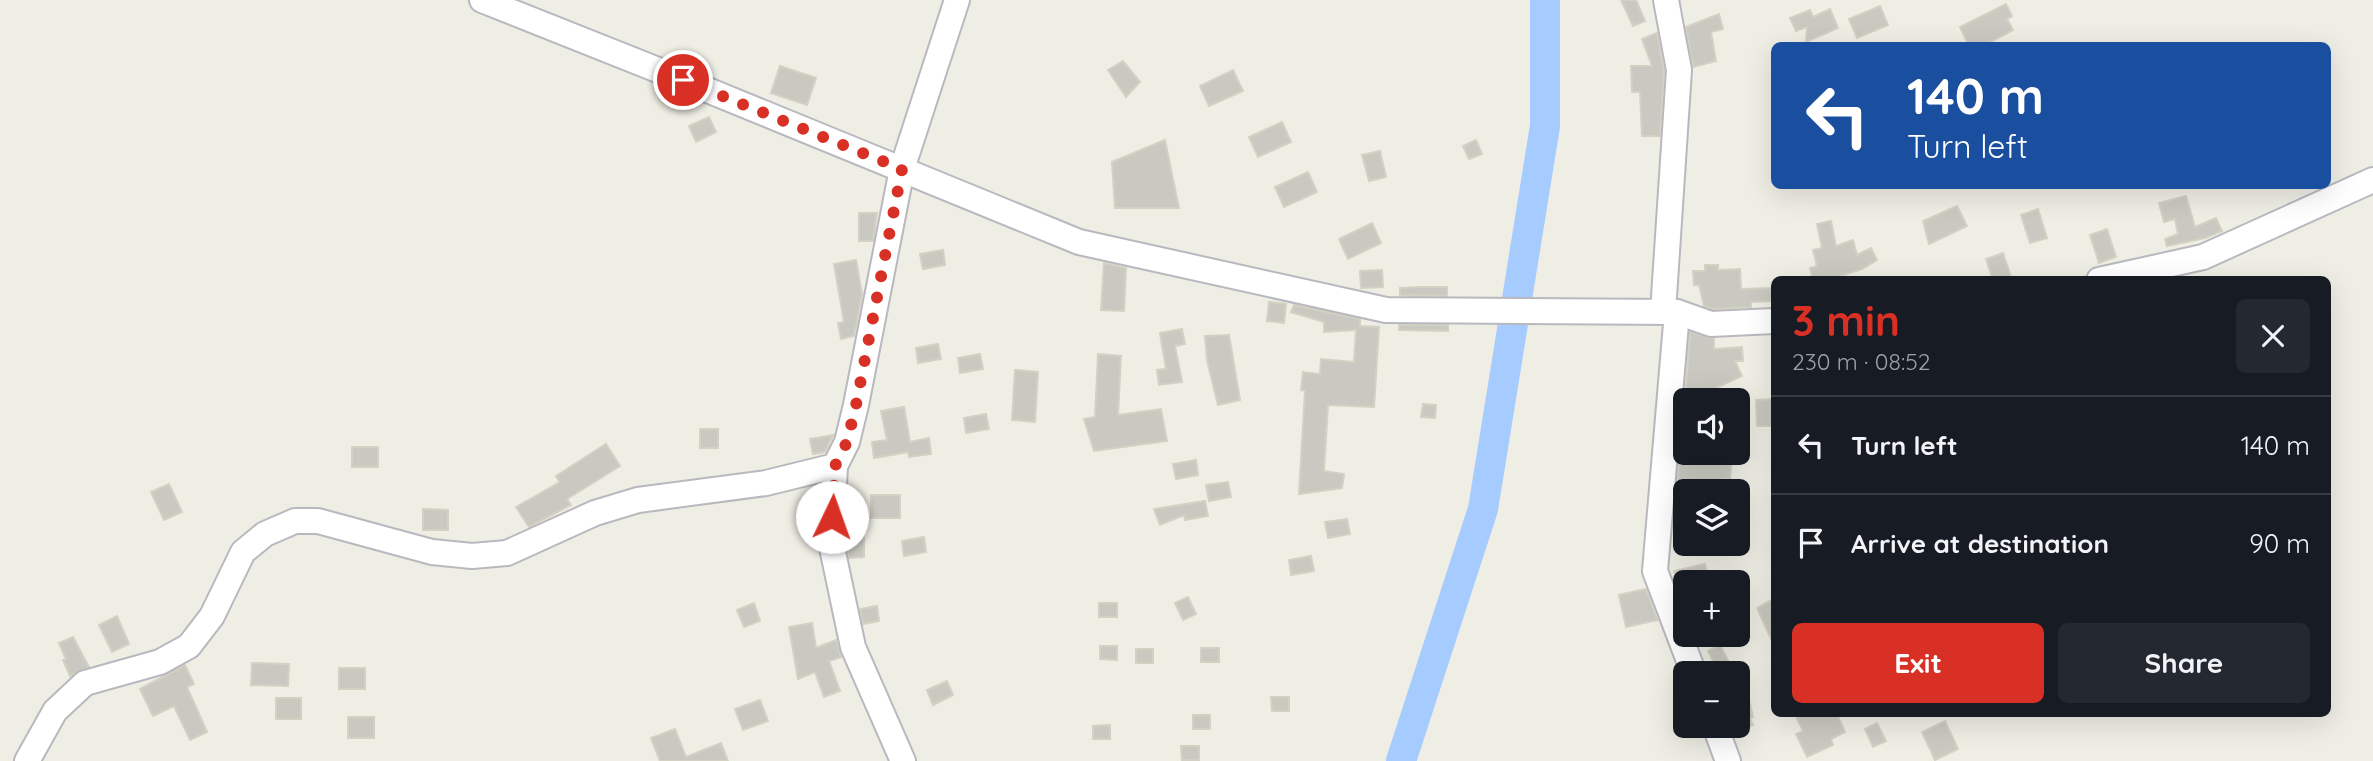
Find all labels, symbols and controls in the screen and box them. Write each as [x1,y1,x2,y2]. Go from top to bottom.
pin [653,50,713,110]
icon: arrive [664,61,702,99]
text: 140 m [1907,65,2044,126]
icon: left [1792,70,1883,161]
text: Turn left [1907,126,2028,166]
text: 3 min [1792,294,1900,347]
button: close [2236,299,2310,373]
text: 230 m · 08:52 [1792,347,1930,376]
map controls [1673,388,1750,738]
button: sound [1673,388,1750,465]
icon: left [1792,426,1830,464]
text: Turn left [1851,429,1958,462]
text: 140 m [2241,429,2310,462]
button: layers [1673,479,1750,556]
position arrow [795,480,869,554]
icon: arrive [1792,524,1830,562]
text: Arrive at destination [1851,527,2109,560]
text: 90 m [2249,527,2310,560]
button: + [1673,570,1750,647]
button: Exit [1792,623,2044,703]
button: Share [2058,623,2310,703]
button: − [1673,661,1750,738]

